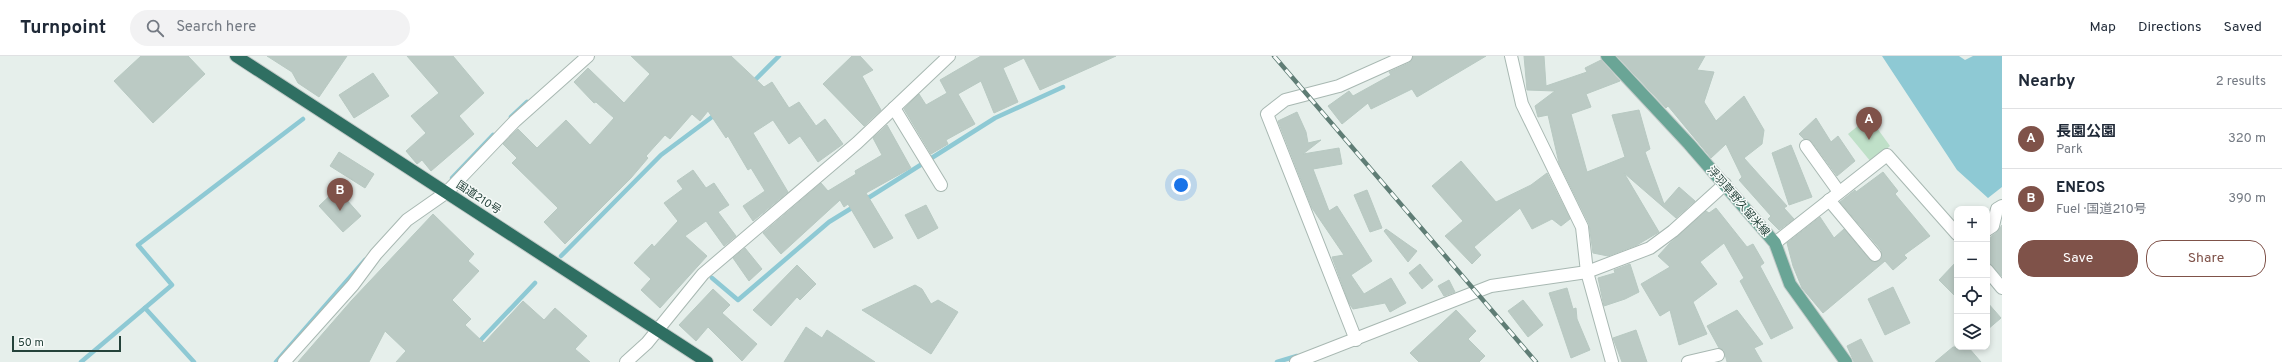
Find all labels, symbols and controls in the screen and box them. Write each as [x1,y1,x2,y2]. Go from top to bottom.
search box [130,10,410,46]
text: Turnpoint [20,16,106,40]
icon: search [144,17,166,39]
text: Search here [176,18,256,37]
text: Map [2090,19,2116,36]
text: Directions [2138,19,2202,36]
text: Saved [2224,19,2262,36]
text: Nearby [2018,71,2075,93]
text: 2 results [2216,74,2266,90]
pin: A [1856,107,1882,140]
text: 長園公園 [2056,123,2116,142]
text: A [2026,131,2036,147]
text: 320 m [2228,131,2266,147]
text: Park [2056,142,2083,158]
street label: 浮羽草野久留米線 [1704,164,1772,239]
your location [1171,175,1191,195]
pin: B [327,178,353,211]
street label: 国道210号 [453,178,504,218]
text: ENEOS [2056,179,2105,198]
text: B [2027,191,2035,207]
text: 390 m [2228,191,2266,207]
text: Fuel · 国道210号 [2056,202,2147,218]
map controls [1954,206,1990,350]
button: + [1954,206,1990,242]
button: Save [2018,240,2138,277]
button: Share [2146,240,2266,277]
button: − [1954,242,1990,278]
button: locate [1954,278,1990,314]
button: layers [1954,314,1990,350]
scale bar [12,334,121,353]
text: 50 m [18,336,44,350]

